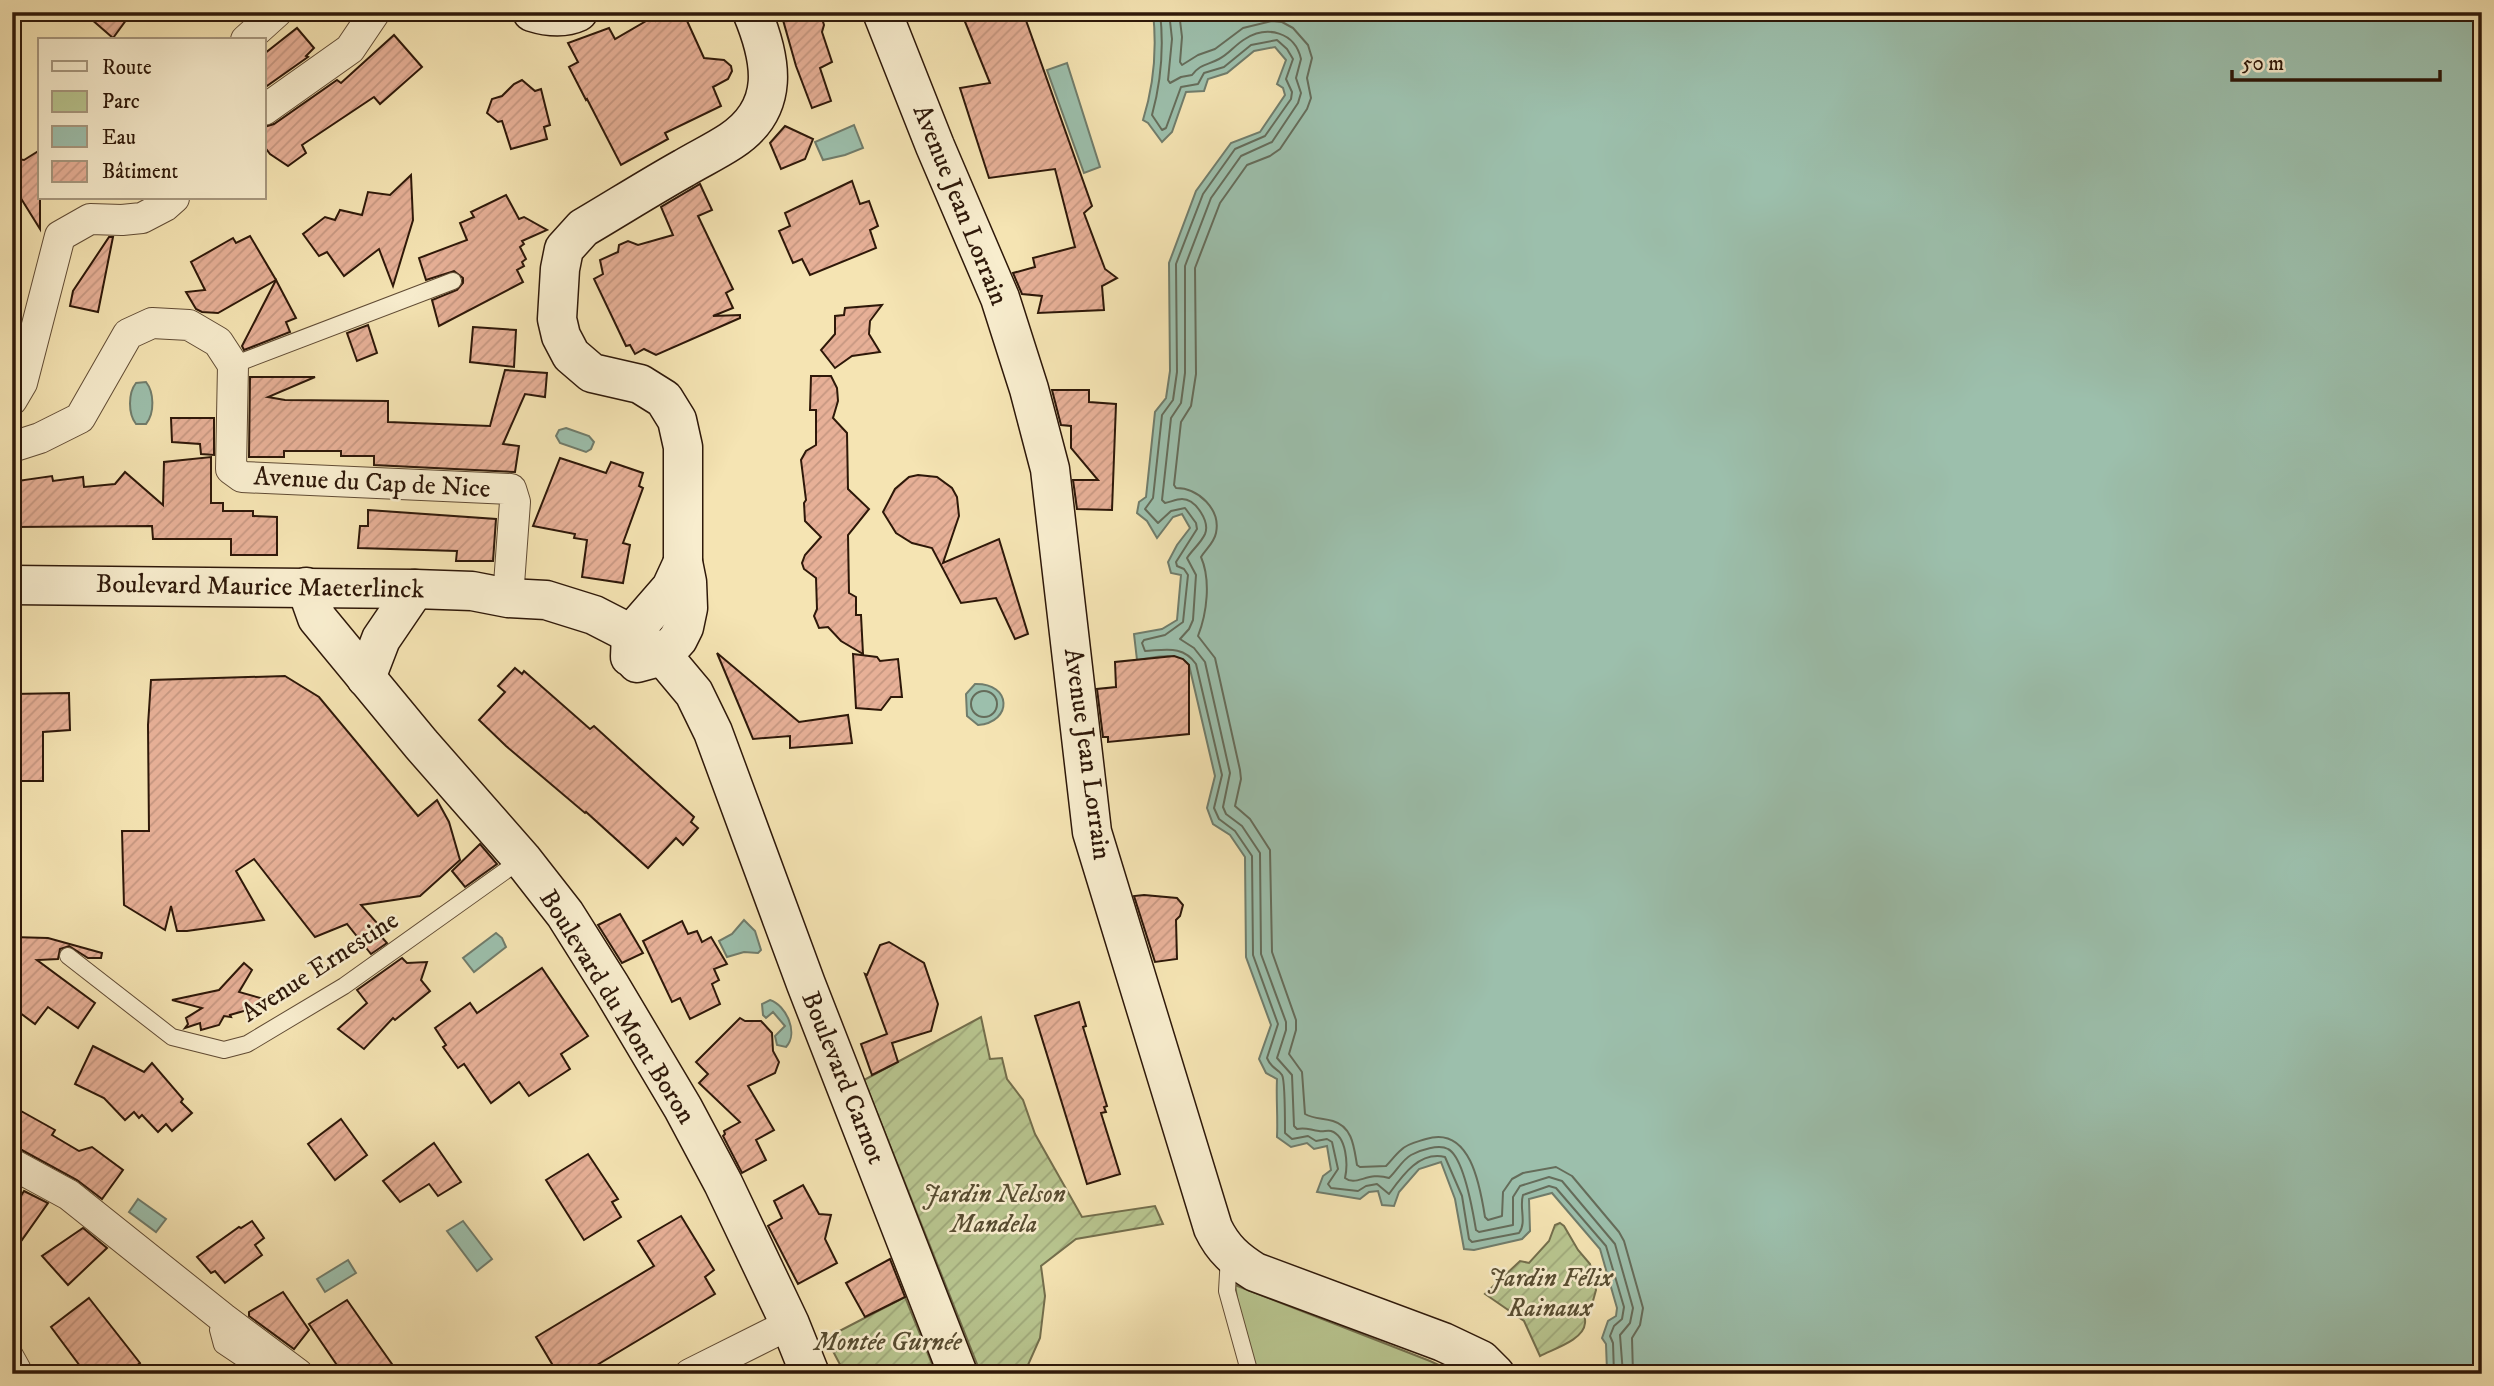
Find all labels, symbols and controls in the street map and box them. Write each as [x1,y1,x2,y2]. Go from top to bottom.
legend [38,38,266,200]
scale bar [2232,38,2440,82]
text: 50 m [2242,51,2284,77]
text: Route [102,55,152,81]
text: Parc [102,89,140,115]
street label: Avenue Jean Lorrain [905,100,1015,310]
text: Eau [102,125,136,151]
text: Bâtiment [102,159,179,185]
street label: Avenue du Cap de Nice [253,460,491,506]
street label: Boulevard Maurice Maeterlinck [96,568,425,606]
street label: Avenue Jean Lorrain [1056,646,1118,862]
street label: Boulevard du Mont Boron [531,884,703,1131]
street label: Avenue Ernestine [235,904,405,1030]
street label: Boulevard Carnot [793,987,893,1169]
park label: Jardin Nelson Mandela [922,1178,1066,1241]
park label: Jardin Félix Rainaux [1488,1262,1615,1325]
park label: Montée Gurnée [812,1326,963,1359]

